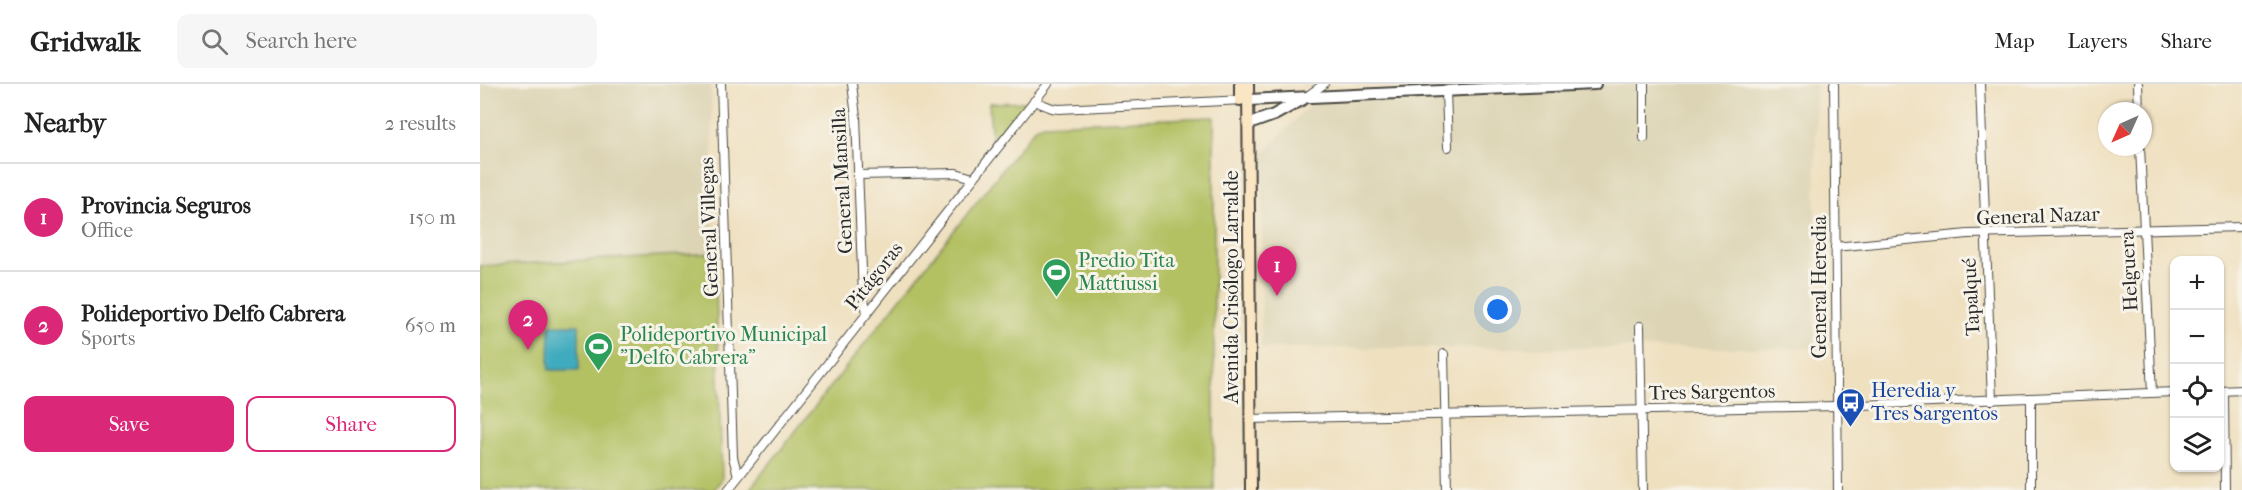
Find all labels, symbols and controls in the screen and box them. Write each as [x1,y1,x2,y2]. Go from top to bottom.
search box [177,14,597,68]
text: Gridwalk [30,25,141,58]
icon: search [198,25,231,58]
text: Search here [246,28,357,54]
text: Map [1994,29,2035,53]
text: Layers [2068,29,2127,53]
text: Share [2160,29,2212,53]
north arrow [2098,102,2152,156]
street label: General Mansilla [827,107,857,254]
text: Nearby [24,108,106,139]
text: 2 results [385,112,456,135]
street label: General Villegas [695,157,723,297]
street label: Avenida Crisólogo Larralde [1220,170,1243,405]
text: Provincia Seguros [81,193,251,219]
street label: General Nazar [1976,202,2101,230]
text: 1 [40,206,47,229]
text: 150 m [408,206,456,229]
street label: General Heredia [1808,215,1831,358]
text: Office [81,219,133,242]
street label: Helguera [2115,229,2143,312]
street label: Pitágoras [840,237,908,315]
pin: 1 [1258,246,1296,296]
place label: Predio Tita Mattiussi [1078,249,1175,295]
sports icon: Predio Tita Mattiussi [1041,256,1073,298]
map controls [2170,256,2224,472]
button: + [2170,256,2224,310]
street label: Tapalqué [1957,257,1985,337]
your location [1483,295,1512,324]
pin: 2 [508,300,548,350]
text: Polideportivo Delfo Cabrera [81,301,345,327]
button: − [2170,310,2224,364]
text: 2 [38,314,49,337]
text: 650 m [405,314,456,337]
place label: Polideportivo Municipal "Delfo Cabrera" [620,323,827,369]
text: Sports [81,327,135,350]
sports icon: Polideportivo Municipal "Delfo Cabrera" [583,330,615,372]
button: locate [2170,364,2224,418]
street label: Tres Sargentos [1648,379,1776,405]
place label: Heredia y Tres Sargentos [1871,379,1998,425]
bus stop icon: Heredia y Tres Sargentos [1834,386,1866,428]
button: Save [24,396,234,452]
button: Share [246,396,456,452]
button: layers [2170,418,2224,472]

